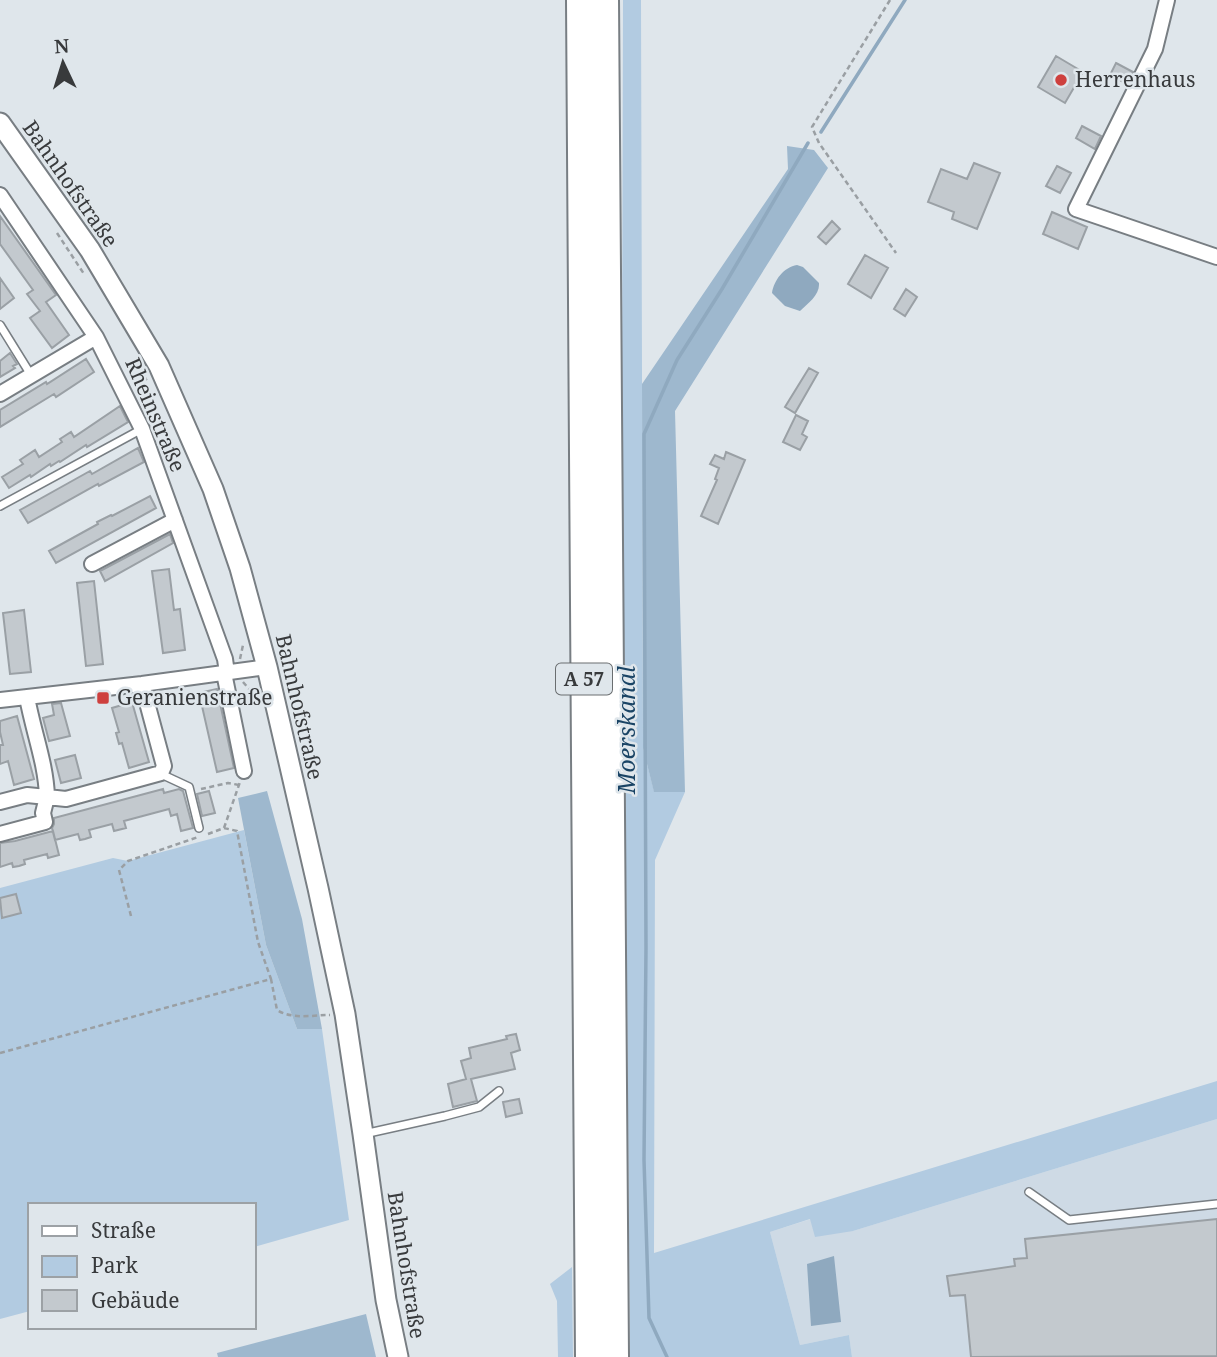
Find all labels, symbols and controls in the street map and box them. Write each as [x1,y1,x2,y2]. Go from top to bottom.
north arrow [28,28,98,98]
text: N [53,33,70,60]
place label: Herrenhaus [1075,65,1195,93]
marker: Herrenhaus [1053,72,1069,88]
street label: Bahnhofstraße [17,115,125,252]
street label: Rheinstraße [119,353,193,476]
street label: Bahnhofstraße [270,631,330,782]
road number: A 57 [556,664,612,694]
water label: Moerskanal [610,666,642,795]
place label: Geranienstraße [117,683,273,711]
marker: Geranienstraße [95,690,111,706]
street label: Bahnhofstraße [382,1189,432,1340]
legend [28,1203,256,1329]
text: Straße [91,1216,156,1244]
text: Park [91,1251,138,1279]
text: Gebäude [91,1286,179,1314]

